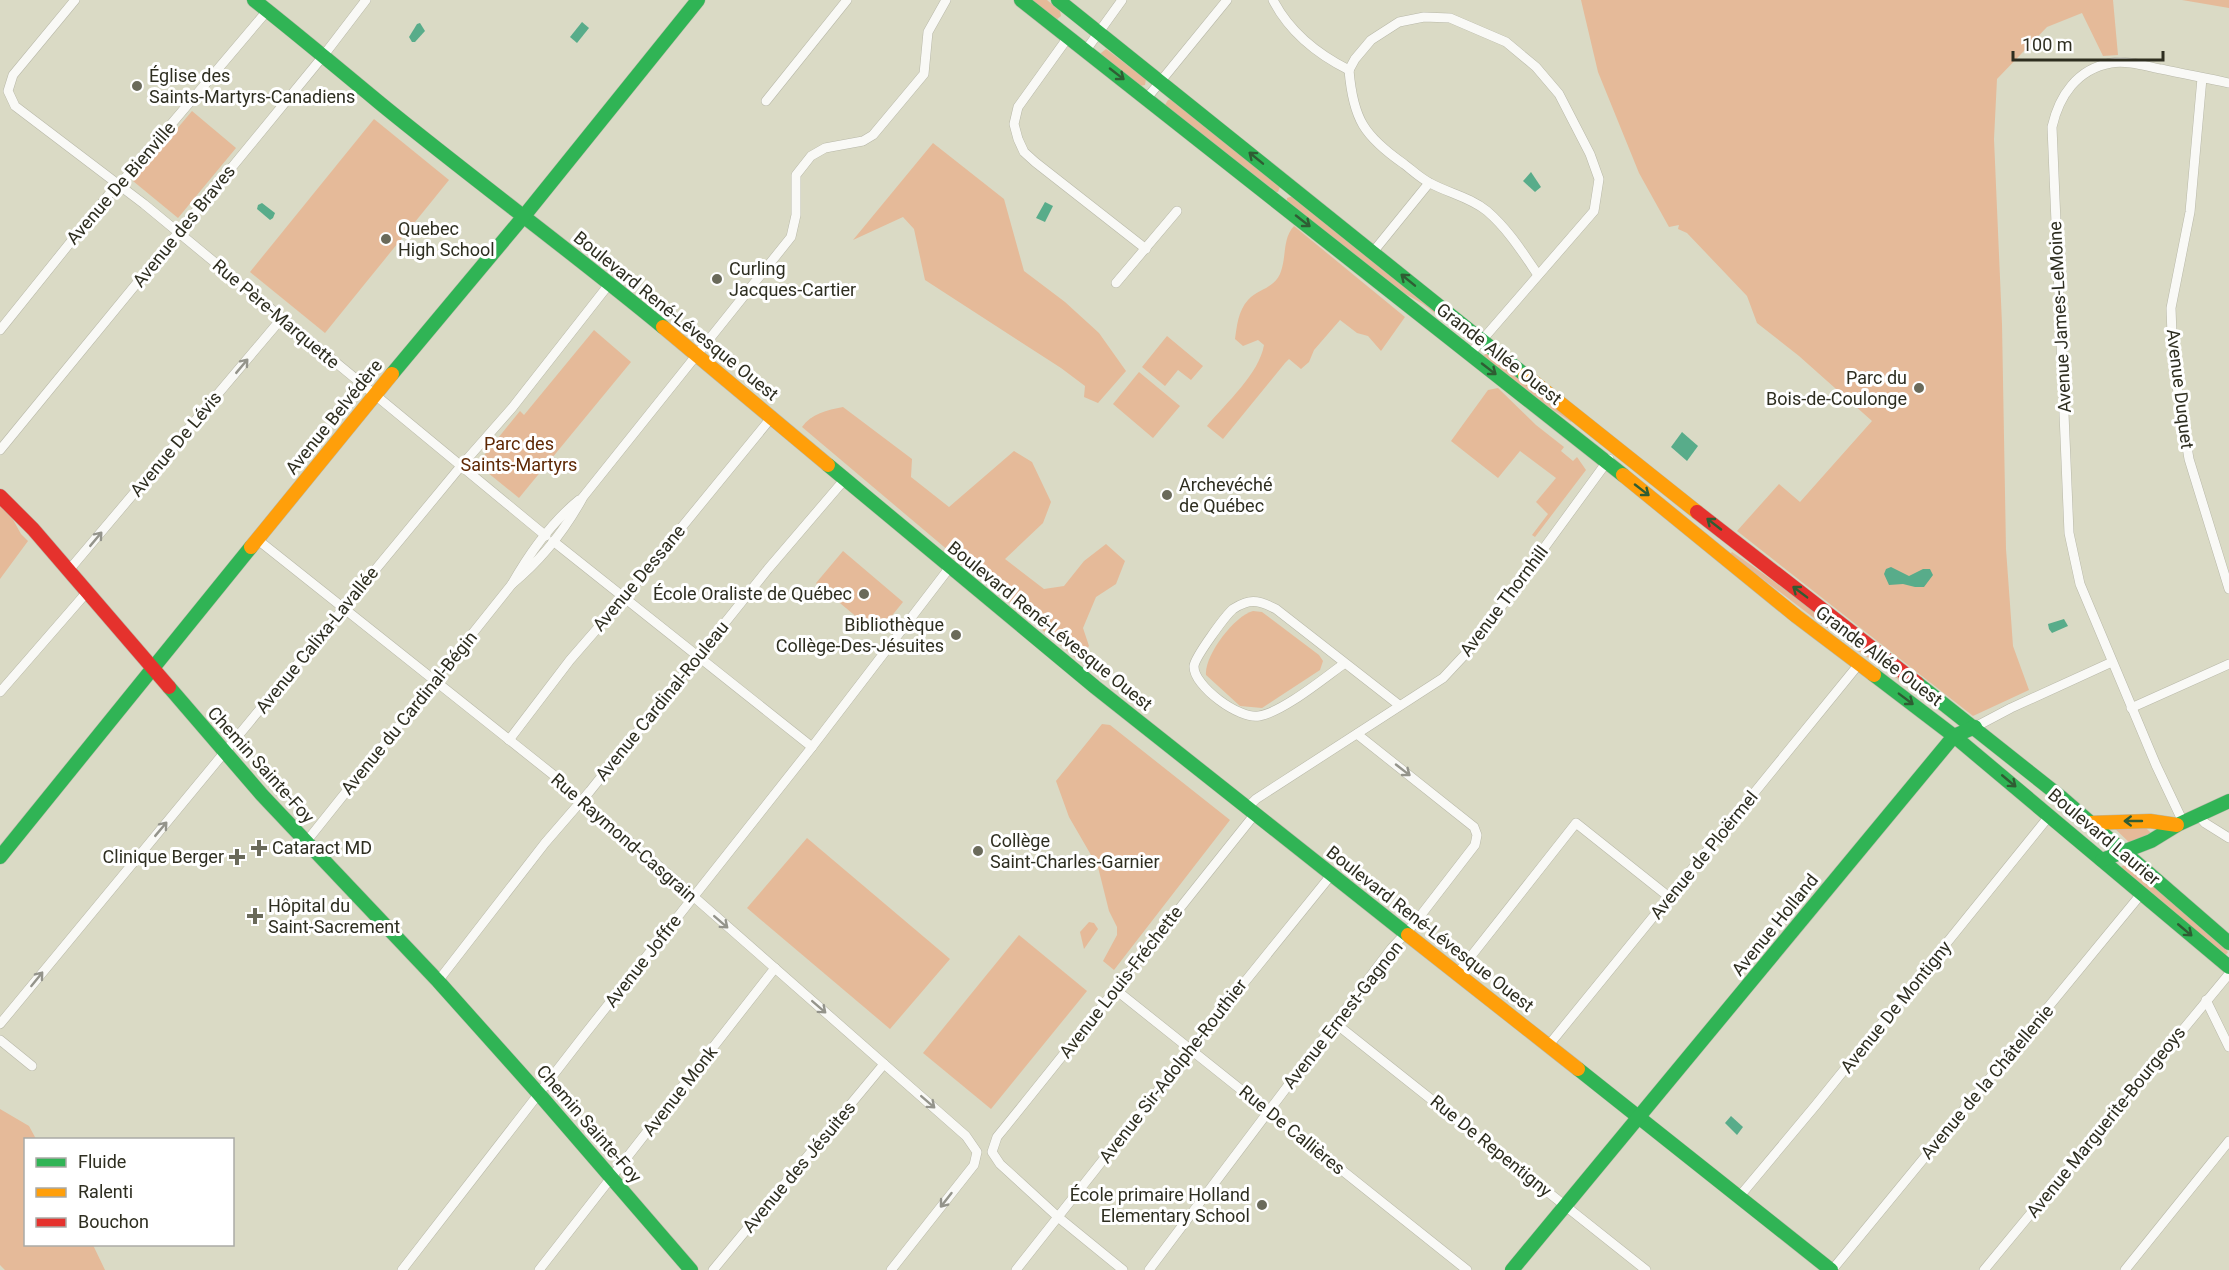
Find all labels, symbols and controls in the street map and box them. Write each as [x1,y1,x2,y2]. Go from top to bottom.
scale bar [2013,24,2163,62]
text: 100 m [2022,34,2073,55]
place label: Église des Saints-Martyrs-Canadiens [149,65,355,107]
one-way arrow [1109,68,1125,81]
marker: Église des Saints-Martyrs-Canadiens [130,79,144,93]
street label: Avenue De Bienville [62,117,180,248]
one-way arrow [1248,151,1264,164]
street label: Avenue des Braves [128,160,239,291]
one-way arrow [1295,215,1311,228]
place label: Quebec High School [398,218,495,260]
street label: Avenue James-LeMoine [2044,221,2075,413]
street label: Boulevard René-Lévesque Ouest [570,227,783,405]
marker: Quebec High School [379,232,393,246]
street label: Rue Père-Marquette [209,255,344,373]
place label: Curling Jacques-Cartier [729,258,856,300]
marker: Curling Jacques-Cartier [710,272,724,286]
one-way arrow [1401,273,1416,287]
street label: Grande Allée Ouest [1433,298,1566,409]
street label: Avenue Duquet [2163,328,2198,450]
street label: Avenue Belvédère [281,355,386,478]
one-way arrow [235,359,249,374]
one-way arrow [1481,362,1497,375]
place label: Parc du Bois-de-Coulonge [1766,367,1907,409]
marker: Parc du Bois-de-Coulonge [1912,381,1926,395]
street label: Avenue De Lévis [126,387,226,500]
park label: Parc des Saints-Martyrs [461,433,577,475]
place label: Archevéché de Québec [1179,474,1272,516]
one-way arrow [1634,483,1650,496]
marker: Archevéché de Québec [1160,488,1174,502]
one-way arrow [1706,518,1722,531]
street label: Avenue Dessane [588,520,689,635]
one-way arrow [89,531,102,547]
street label: Boulevard René-Lévesque Ouest [944,537,1157,715]
street label: Avenue Thornhill [1455,541,1552,660]
street label: Avenue Calixa-Lavallée [251,562,382,717]
place label: École Oraliste de Québec [653,583,852,604]
one-way arrow [1793,586,1809,598]
marker: École Oraliste de Québec [857,587,871,601]
street label: Grande Allée Ouest [1812,601,1947,710]
place label: Bibliothèque Collège-Des-Jésuites [776,614,944,656]
street label: Avenue Cardinal-Rouleau [591,617,732,785]
street label: Avenue du Cardinal-Bégin [336,627,481,799]
marker: Bibliothèque Collège-Des-Jésuites [949,628,963,642]
one-way arrow [1897,693,1913,706]
street label: Chemin Sainte-Foy [204,702,319,828]
one-way arrow [1394,764,1410,777]
street label: Rue Raymond-Casgrain [547,769,701,907]
one-way arrow [2001,774,2017,787]
street label: Boulevard Laurier [2044,784,2165,890]
street label: Avenue de Ploërmel [1645,786,1762,923]
one-way arrow [2124,815,2144,827]
one-way arrow [155,821,168,837]
place label: Collège Saint-Charles-Garnier [990,830,1159,872]
place label: Cataract MD [272,837,372,858]
marker: Cataract MD [250,839,268,857]
street label: Boulevard René-Lévesque Ouest [1323,841,1538,1016]
marker: Collège Saint-Charles-Garnier [971,844,985,858]
place label: Clinique Berger [103,846,224,867]
marker: Clinique Berger [228,848,246,866]
street label: Avenue Holland [1727,869,1822,980]
place label: Hôpital du Saint-Sacrement [268,895,400,937]
street label: Avenue Louis-Fréchette [1055,901,1187,1062]
marker: Hôpital du Saint-Sacrement [246,907,264,925]
street label: Avenue Joffre [600,910,685,1011]
one-way arrow [713,915,728,929]
one-way arrow [2177,923,2192,937]
street label: Avenue De Montigny [1836,936,1956,1077]
street label: Avenue Ernest-Gagnon [1278,937,1407,1093]
one-way arrow [30,972,44,987]
street label: Avenue Sir-Adolphe-Routhier [1094,975,1251,1167]
one-way arrow [812,1000,827,1014]
street label: Avenue de la Châtellenie [1916,1000,2057,1163]
street label: Avenue Marguerite-Bourgeoys [2022,1022,2189,1222]
street label: Avenue Monk [638,1041,722,1140]
street label: Chemin Sainte-Foy [532,1060,647,1187]
street label: Rue De Callières [1235,1081,1349,1179]
street label: Rue De Repentigny [1426,1090,1557,1201]
one-way arrow [920,1095,935,1109]
street label: Avenue des Jésuites [738,1097,860,1236]
legend [24,1138,234,1246]
text: Fluide [78,1151,126,1172]
text: Ralenti [78,1181,133,1202]
place label: École primaire Holland Elementary School [1070,1184,1250,1226]
one-way arrow [940,1192,953,1208]
marker: École primaire Holland Elementary School [1255,1198,1269,1212]
text: Bouchon [78,1211,149,1232]

